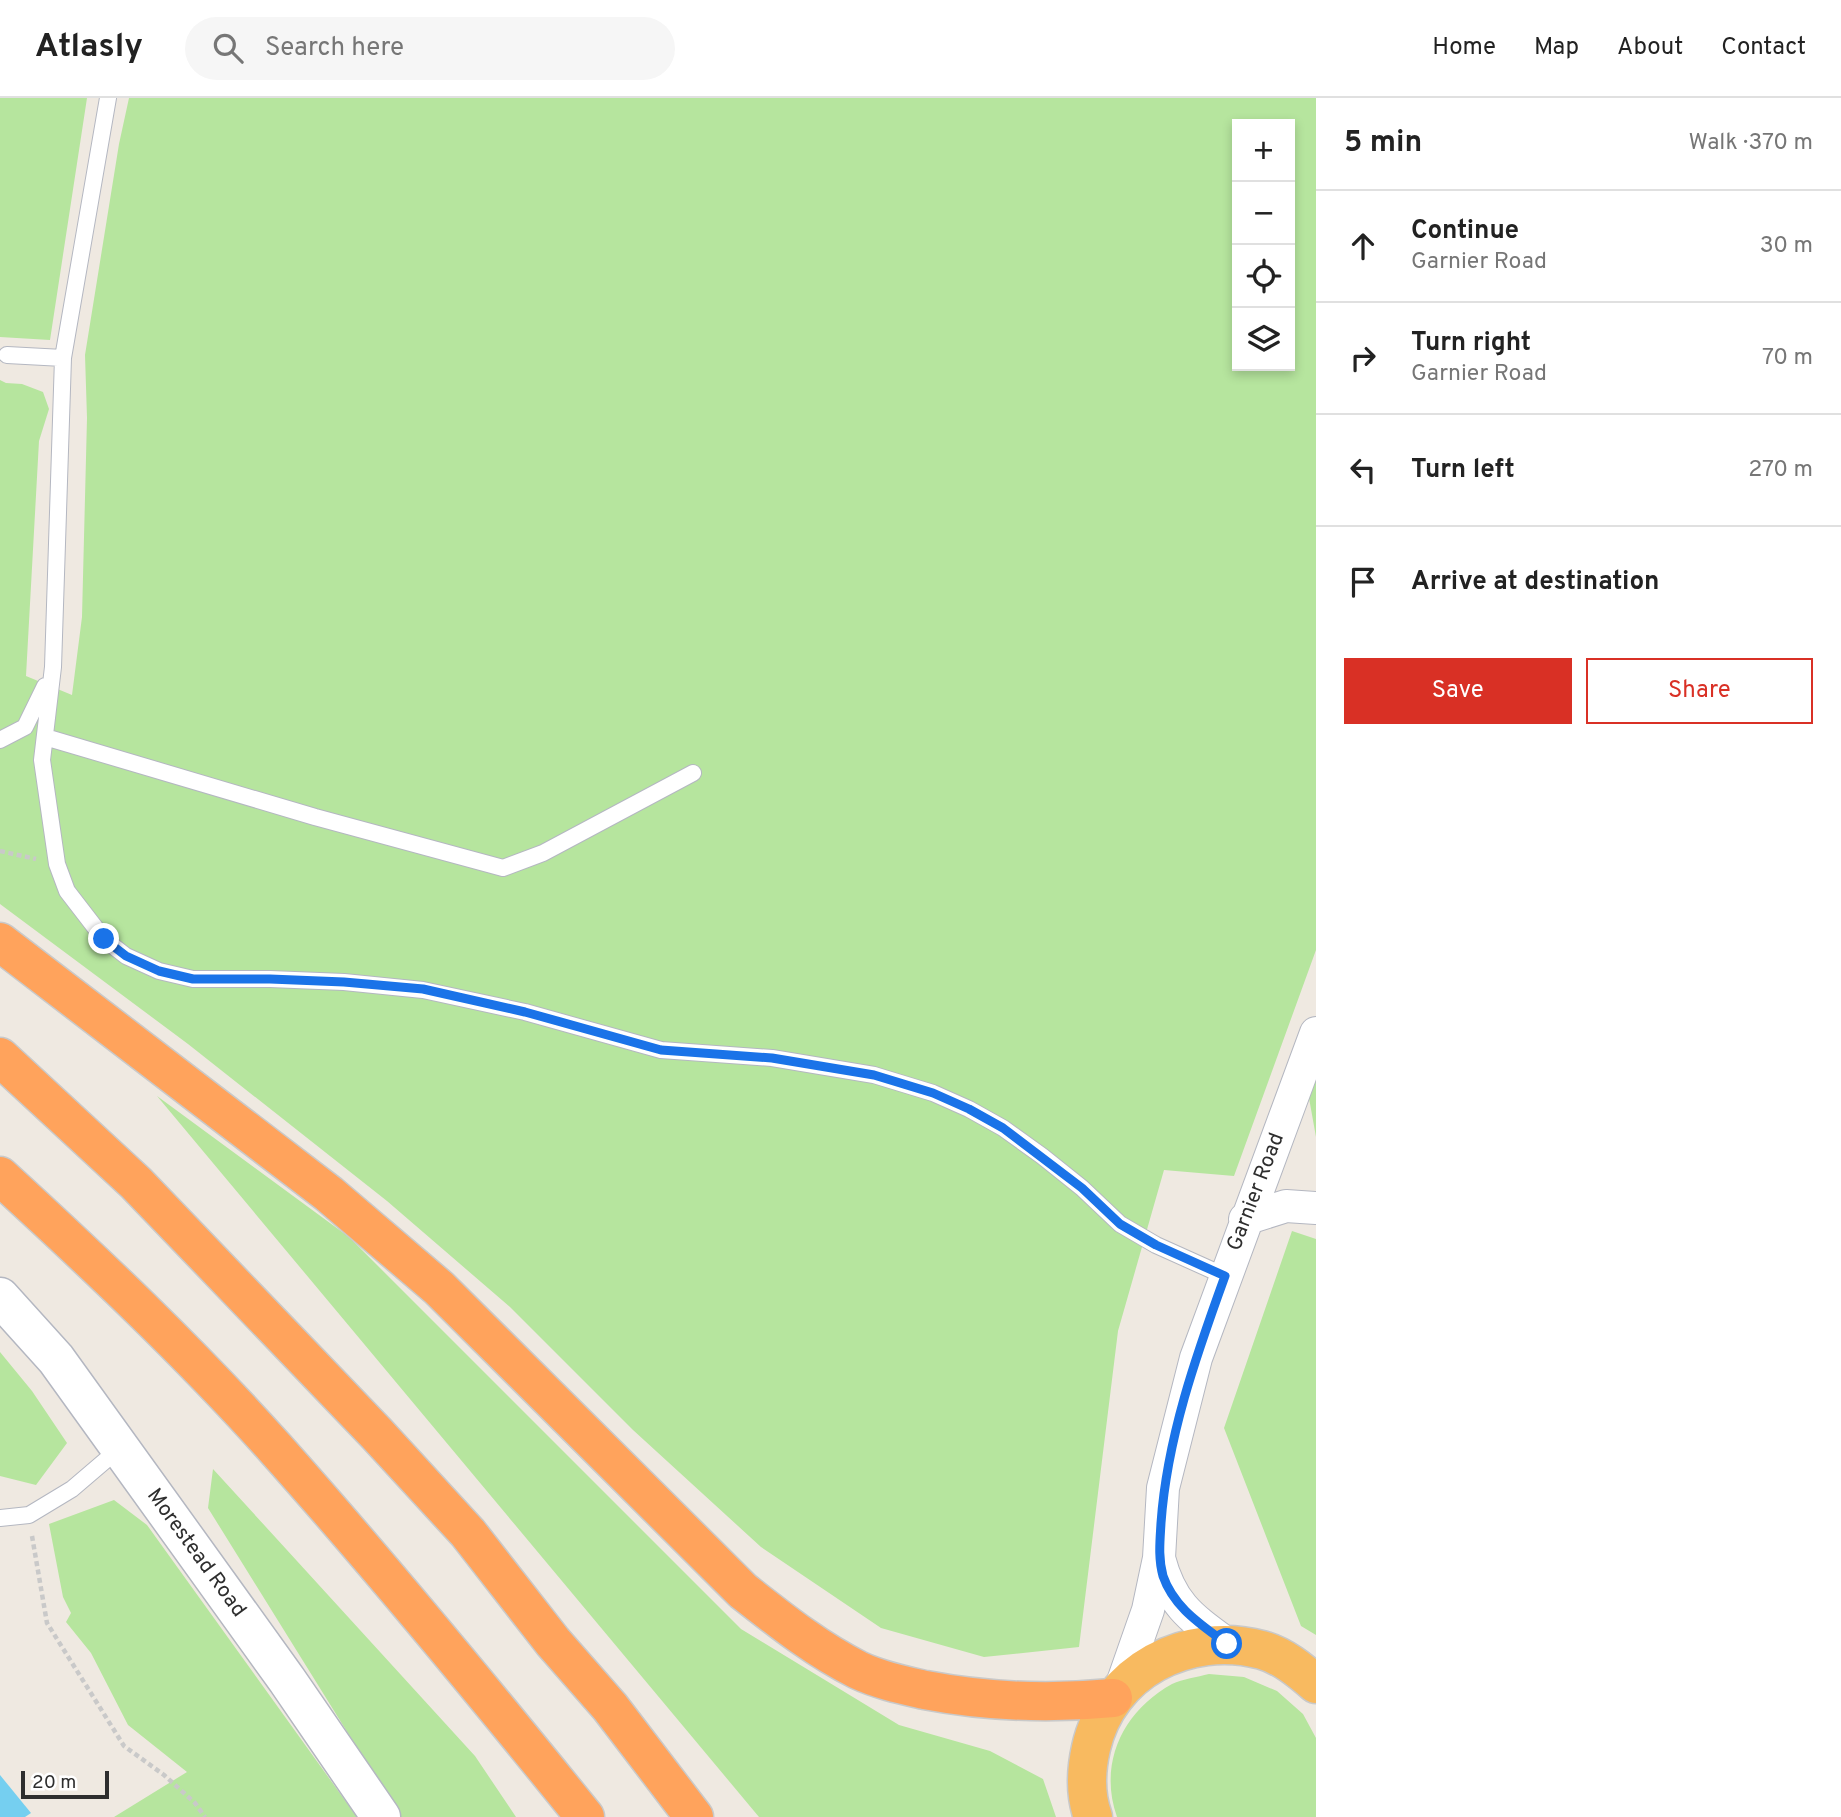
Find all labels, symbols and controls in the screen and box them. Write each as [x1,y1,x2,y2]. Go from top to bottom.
search box [185,17,675,80]
text: Atlasly [35,27,143,69]
icon: search [209,29,247,67]
text: Search here [265,32,404,65]
text: Home [1432,33,1496,63]
text: Map [1534,33,1579,63]
text: About [1617,33,1683,63]
text: Contact [1721,33,1806,63]
map controls [1232,119,1295,371]
button: + [1232,119,1295,182]
text: 5 min [1344,125,1422,162]
text: Walk · 370 m [1689,129,1813,158]
button: − [1232,182,1295,245]
text: Continue [1411,215,1519,248]
icon: ahead [1344,227,1382,265]
text: 30 m [1760,232,1813,261]
button: locate [1232,245,1295,308]
text: Garnier Road [1411,248,1547,277]
button: layers [1232,308,1295,371]
text: Turn right [1411,327,1531,360]
icon: right [1344,339,1382,377]
text: 70 m [1762,344,1813,373]
text: Garnier Road [1411,360,1547,389]
icon: left [1344,451,1382,489]
text: Turn left [1411,454,1515,487]
text: 270 m [1748,456,1813,485]
icon: arrive [1344,563,1382,601]
text: Arrive at destination [1411,566,1659,599]
button: Save [1344,658,1572,724]
button: Share [1586,658,1813,724]
route end [88,923,119,954]
street label: Garnier Road [1221,1129,1291,1255]
street label: Morestead Road [140,1483,252,1623]
route start [1211,1628,1242,1659]
scale bar [21,1768,108,1800]
text: 20 m [32,1771,76,1795]

